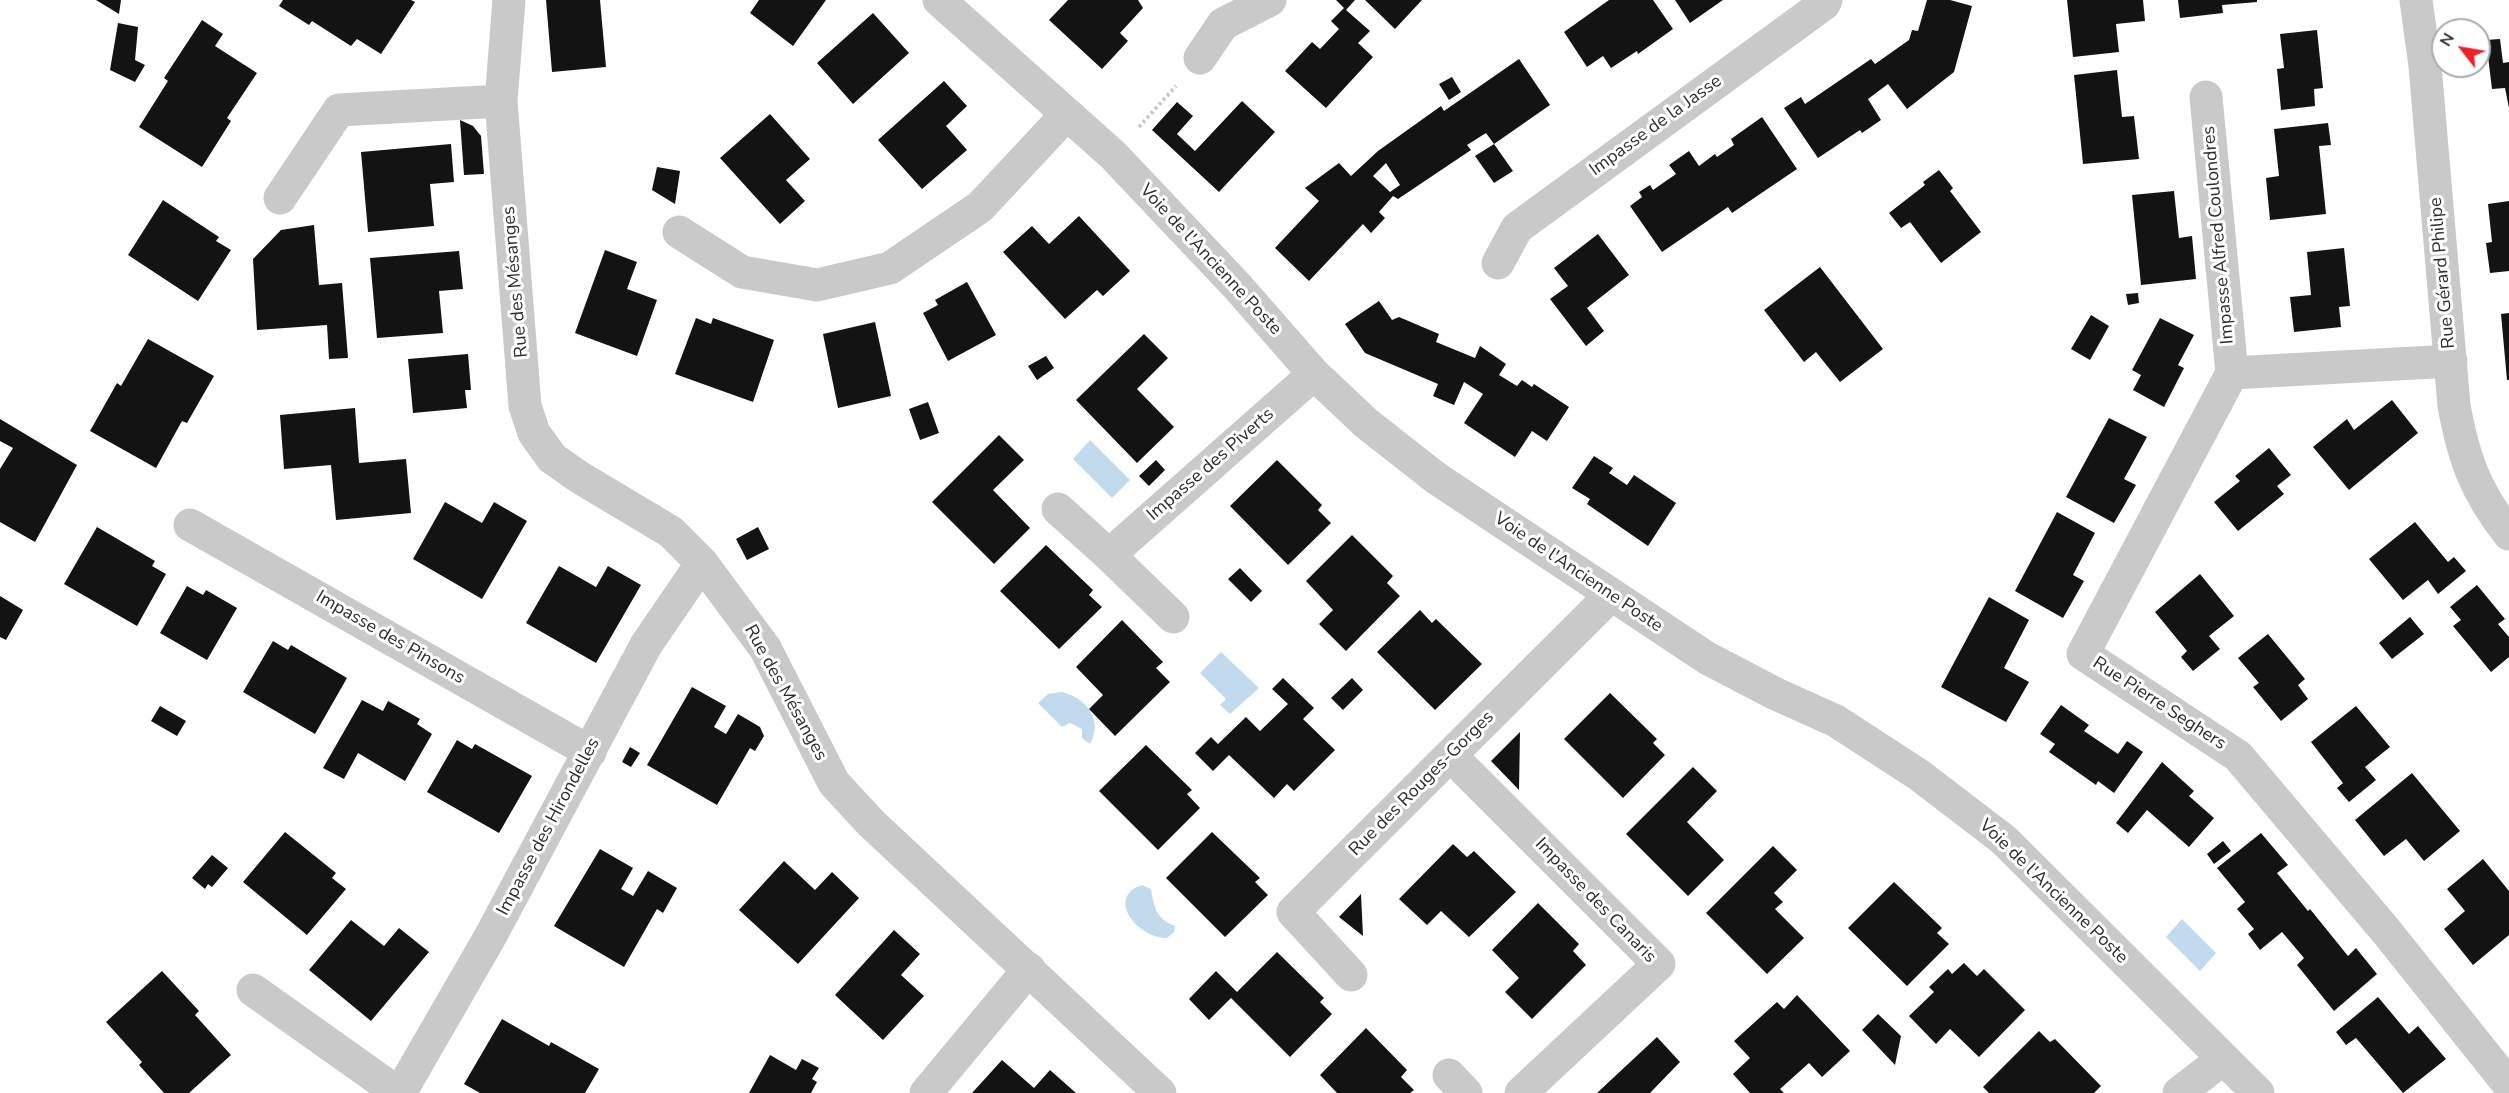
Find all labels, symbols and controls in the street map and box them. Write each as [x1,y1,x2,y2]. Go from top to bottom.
north arrow [2431,18,2491,78]
text: N [2435,29,2460,51]
street label: Impasse de la Jasse [1586,71,1726,181]
street label: Impasse Alfred Coulondres [2199,125,2239,345]
street label: Voie de l'Ancienne Poste [1134,180,1286,340]
street label: Rue Gérard Philipe [2426,196,2460,350]
street label: Rue des Mésanges [499,205,533,359]
street label: Impasse des Piverts [1143,404,1279,526]
street label: Voie de l'Ancienne Poste [1490,509,1666,637]
street label: Impasse des Pinsons [312,587,468,689]
street label: Rue des Mésanges [739,621,831,765]
street label: Rue Pierre Seghers [2088,653,2230,755]
street label: Rue des Rouges-Gorges [1345,707,1499,861]
street label: Impasse des Hirondelles [493,734,605,920]
street label: Voie de l'Ancienne Poste [1974,815,2132,969]
street label: Impasse des Canaris [1530,834,1660,968]

